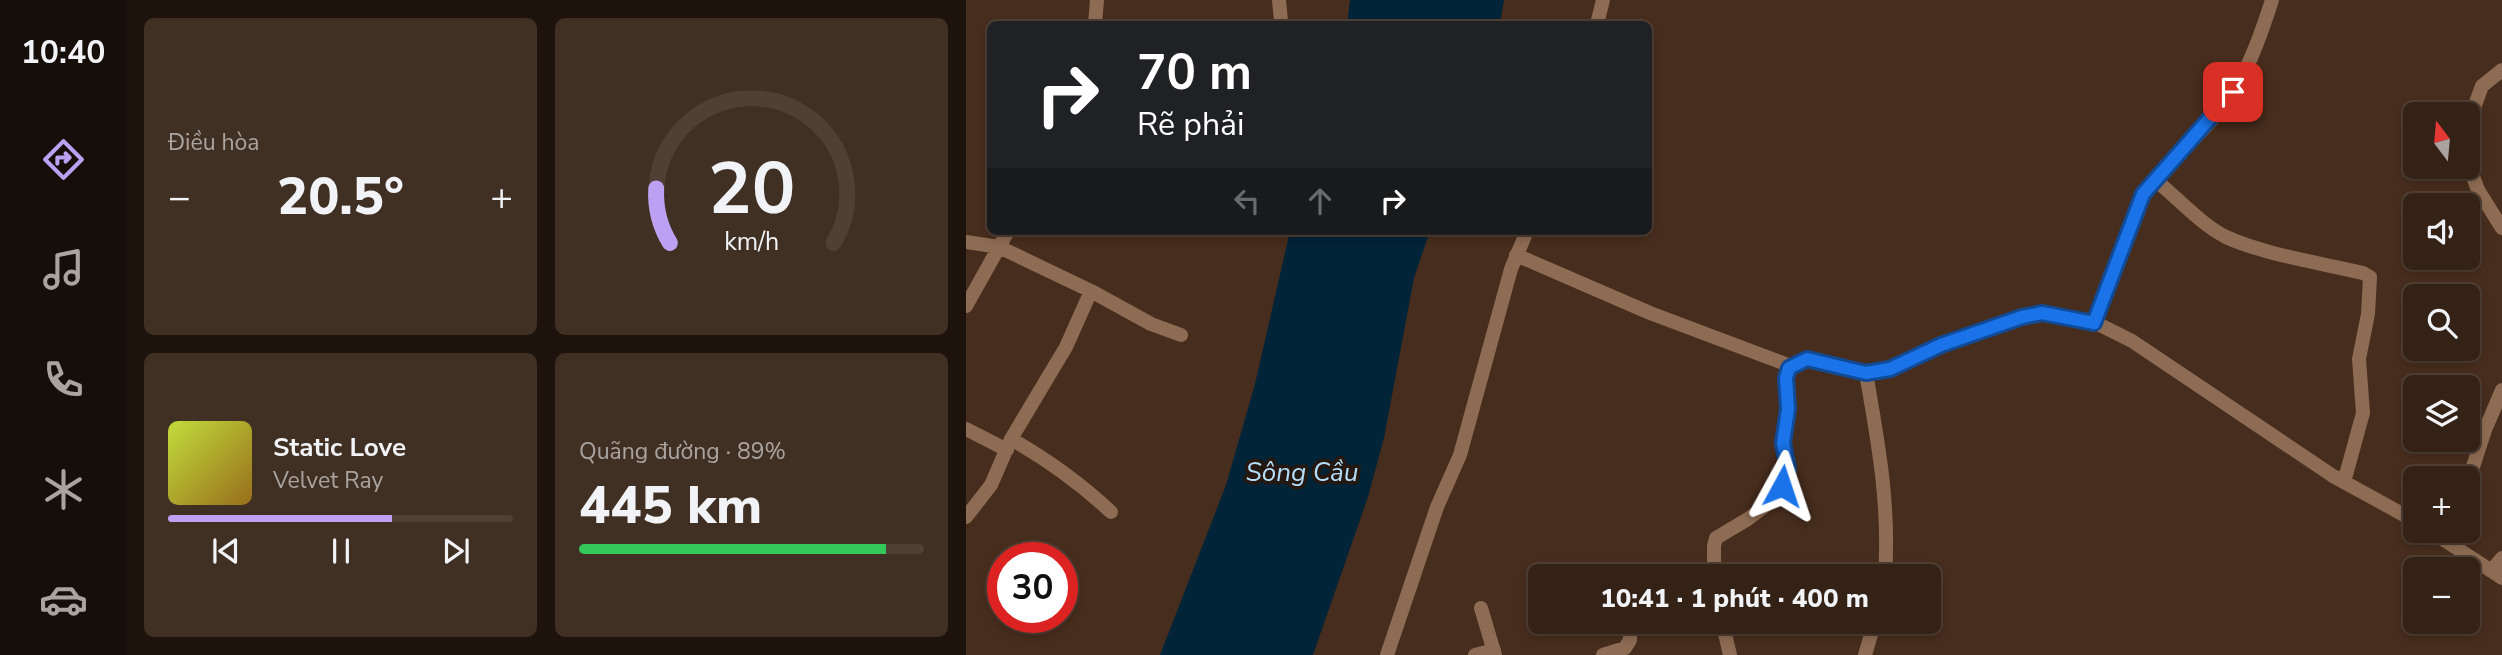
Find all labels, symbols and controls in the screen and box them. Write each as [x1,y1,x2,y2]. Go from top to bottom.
text: 10:40 [21,31,105,74]
text: 70 m [1137,39,1252,106]
icon: right [1022,49,1113,140]
pin [2203,62,2263,122]
icon: arrive [2214,73,2252,111]
north arrow [2403,102,2480,178]
map controls [2403,102,2480,634]
text: Rẽ phải [1137,103,1245,146]
text: Điều hòa [168,127,260,158]
icon: directions [39,135,88,184]
text: 20 [708,139,795,239]
text: 20.5° [277,161,404,232]
text: − [168,172,191,223]
text: + [490,172,513,223]
icon: left [1228,182,1266,220]
icon: ahead [1301,182,1339,220]
icon: right [1374,182,1412,220]
button: sound [2403,193,2480,270]
text: km/h [724,224,779,258]
icon: music [39,245,88,294]
button: search [2403,284,2480,361]
icon: phone [39,355,88,404]
button: layers [2403,375,2480,452]
text: Static Love [273,430,406,465]
text: Quãng đường · 89% [579,436,786,467]
position arrow [1745,449,1819,523]
water label: Sông Cầu [1246,455,1358,490]
icon: climate [39,465,88,514]
text: Velvet Ray [273,465,383,496]
button: + [2403,466,2480,543]
text: 445 km [579,470,762,541]
icon: previous [207,532,245,570]
icon: pause [322,532,360,570]
icon: next [437,532,475,570]
speed limit sign: 30 [987,542,1078,633]
button: − [2403,557,2480,634]
icon: car [39,575,88,624]
text: 10:41 · 1 phút · 400 m [1600,581,1869,616]

